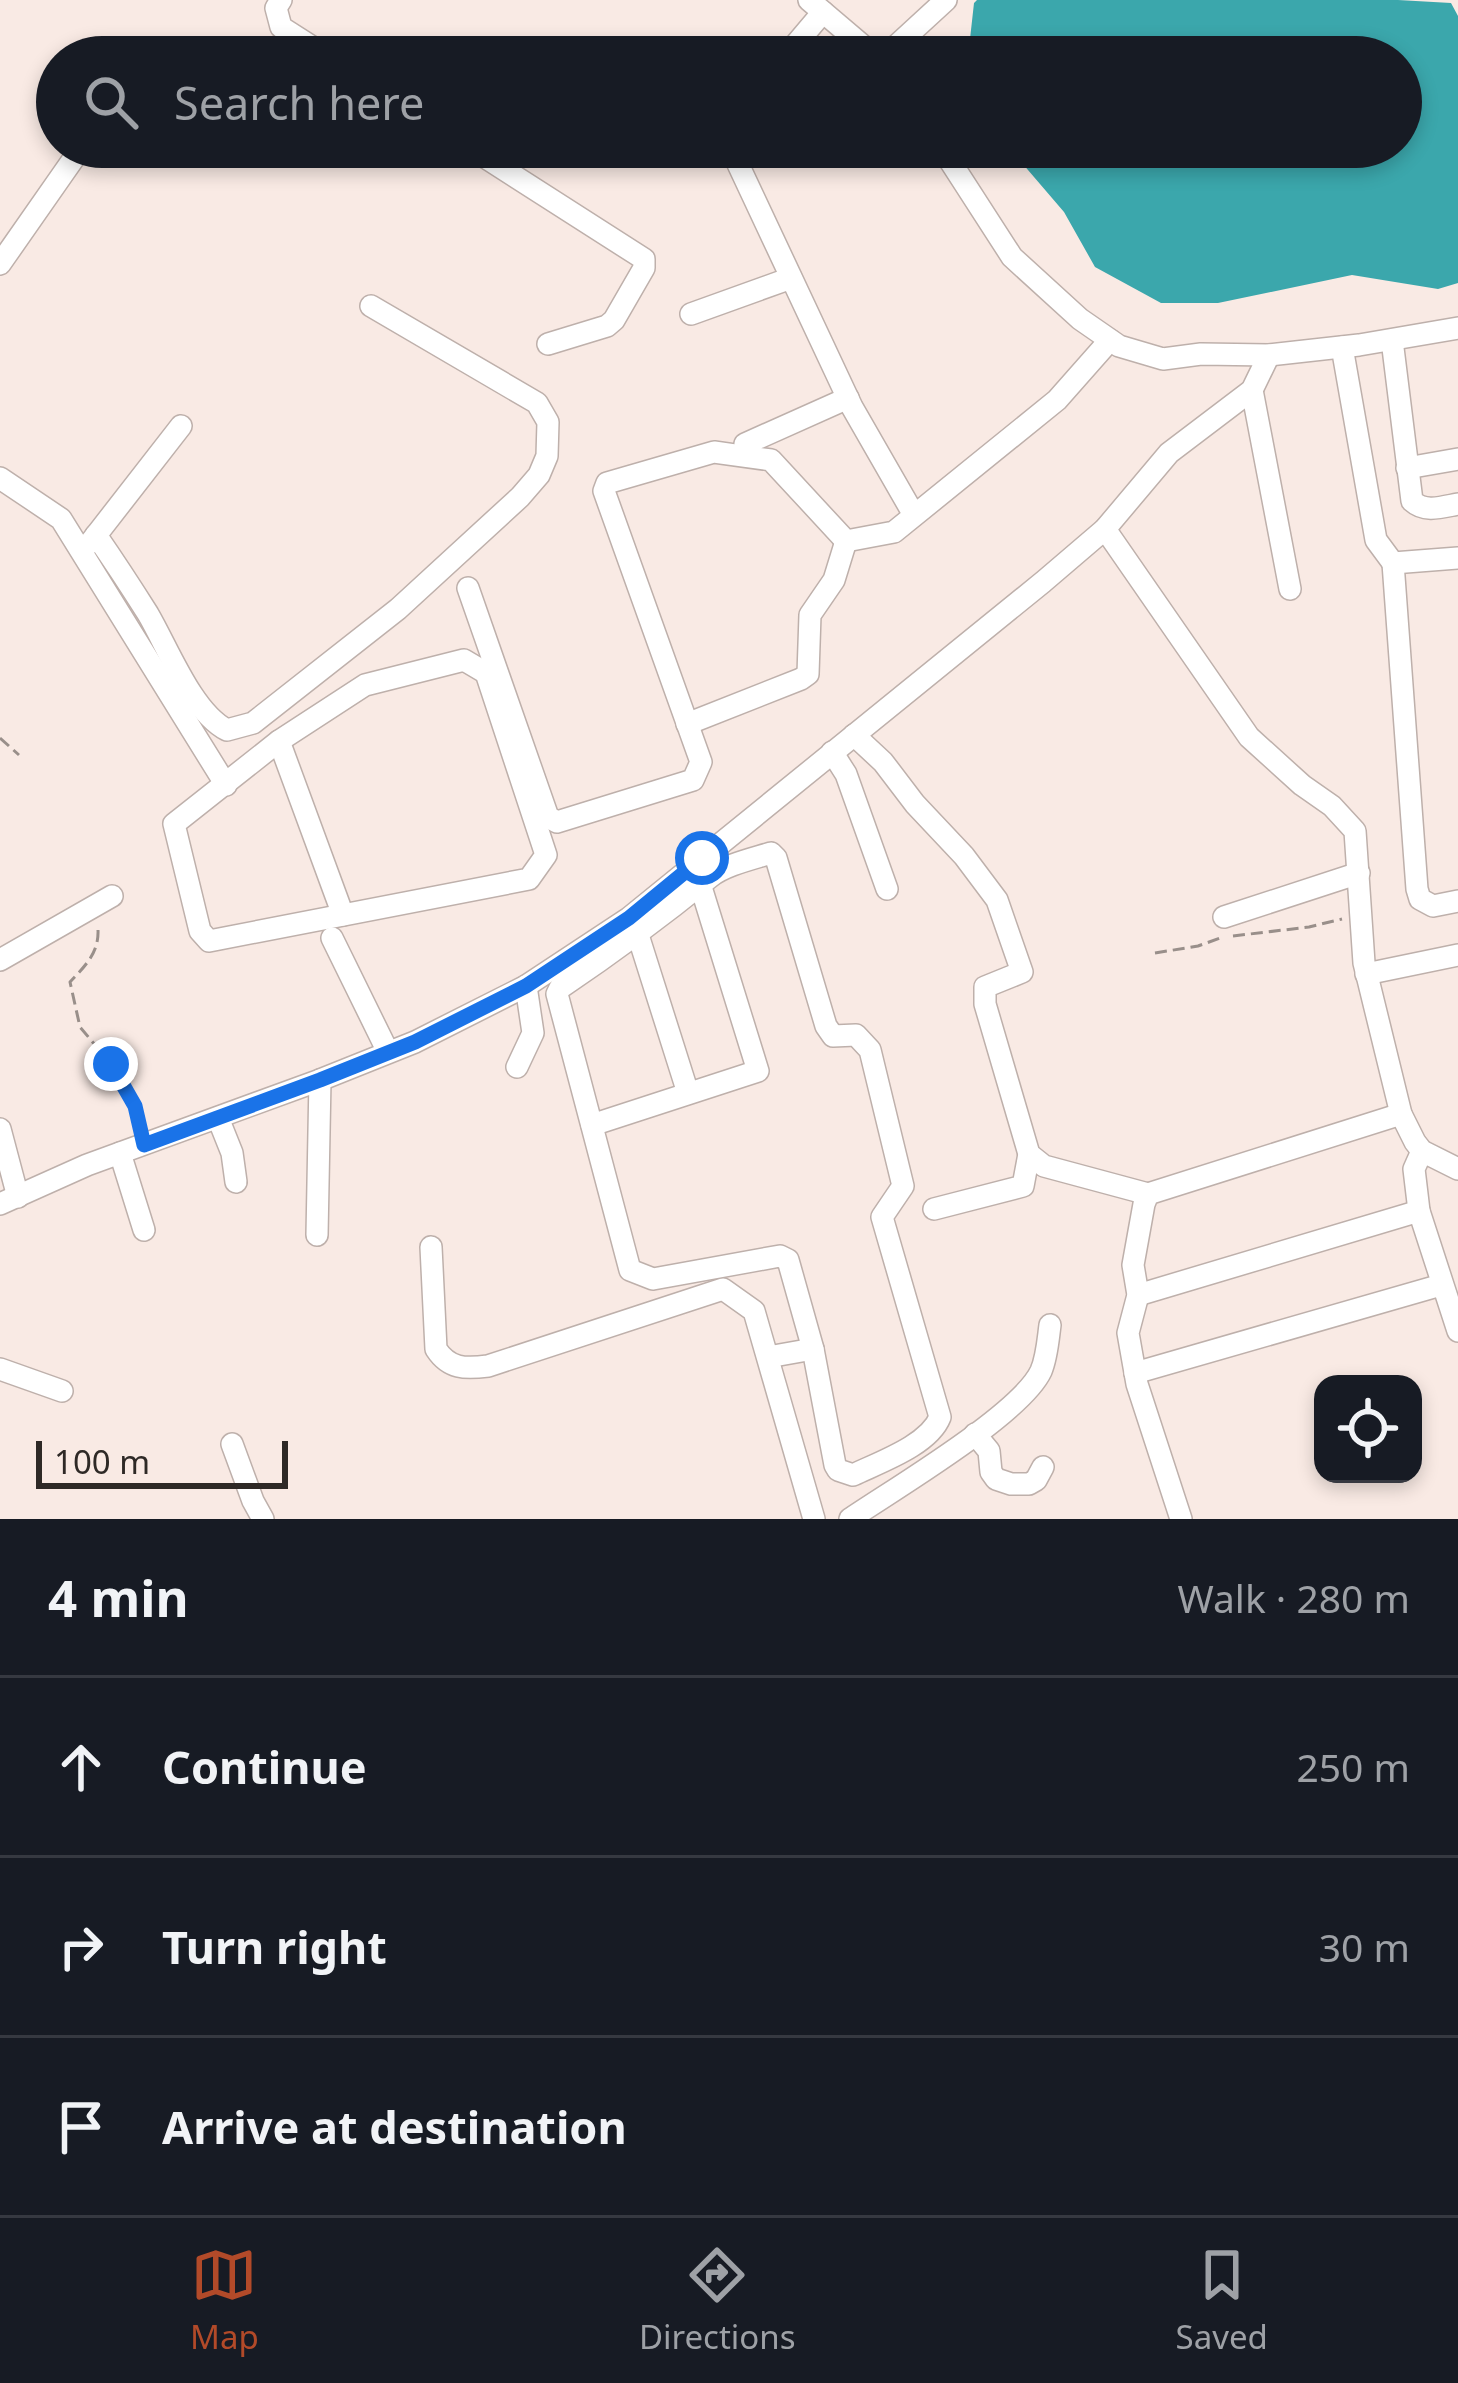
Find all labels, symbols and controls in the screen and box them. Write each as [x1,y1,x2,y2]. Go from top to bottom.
search box [36,36,1422,168]
icon: search [78,69,144,135]
text: Search here [174,72,424,133]
route start [675,831,729,885]
route end [84,1037,138,1091]
map controls [1314,1375,1422,1483]
button: locate [1314,1375,1422,1483]
scale bar [36,1435,288,1488]
text: 100 m [54,1439,150,1484]
text: 4 min [48,1562,189,1632]
text: Walk · 280 m [1177,1571,1410,1624]
icon: ahead [48,1734,114,1800]
text: Continue [162,1736,367,1797]
text: 250 m [1296,1740,1410,1793]
icon: right [48,1914,114,1980]
text: Turn right [162,1916,387,1977]
text: 30 m [1319,1920,1410,1973]
icon: arrive [48,2094,114,2160]
text: Arrive at destination [162,2096,627,2157]
tab: Map [190,2242,259,2359]
tab: Directions [639,2242,796,2359]
tab: Saved [1176,2242,1268,2359]

